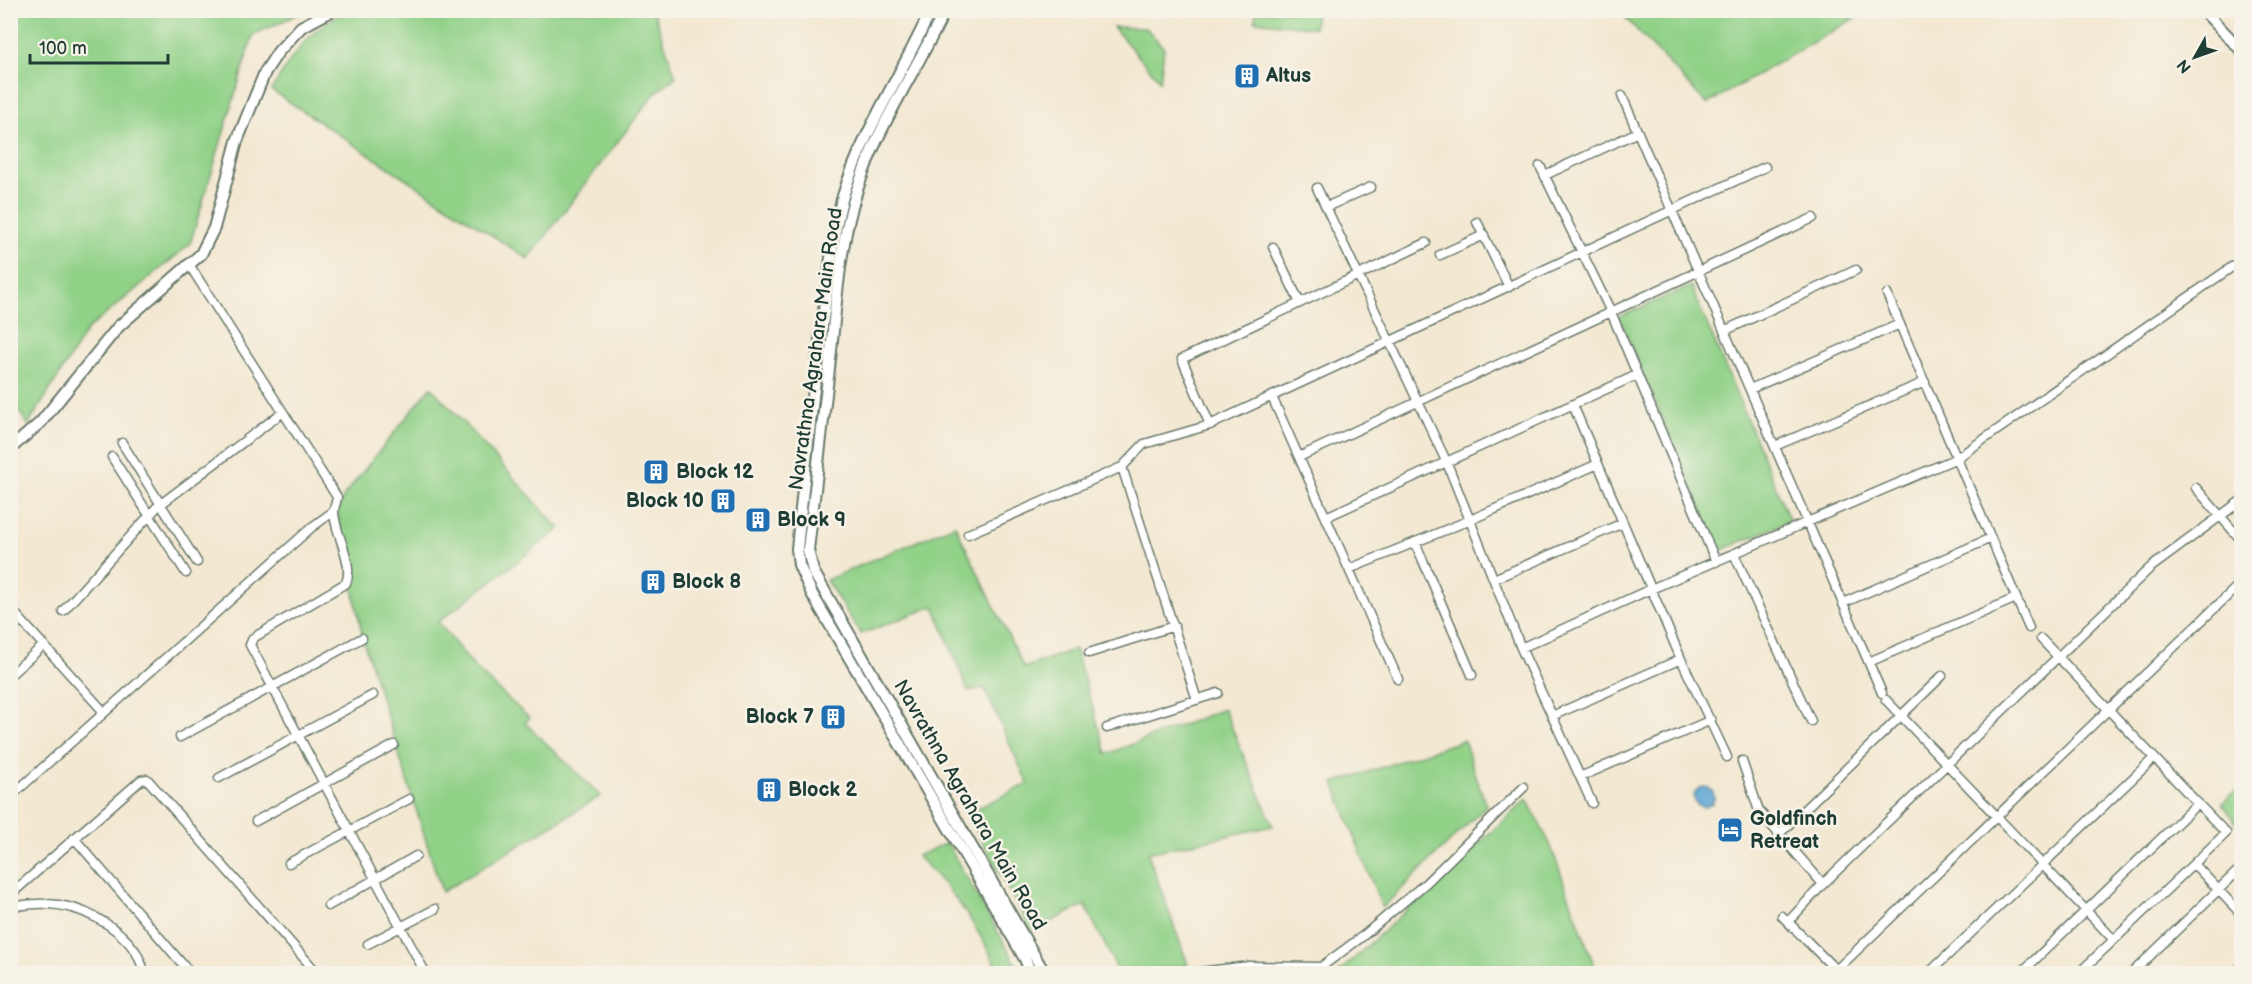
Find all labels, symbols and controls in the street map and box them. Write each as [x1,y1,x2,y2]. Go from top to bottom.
scale bar [30,27,168,65]
north arrow [2165,27,2225,87]
text: 100 m [39,38,87,59]
text: N [2174,55,2196,76]
building icon: Altus [1232,61,1262,91]
place label: Altus [1265,64,1311,88]
street label: Navrathna Agrahara Main Road [784,206,848,492]
building icon: Block 12 [641,457,671,487]
place label: Block 12 [676,460,754,484]
building icon: Block 10 [708,486,738,516]
place label: Block 10 [626,489,704,513]
building icon: Block 9 [743,505,773,535]
place label: Block 9 [777,508,846,532]
building icon: Block 8 [638,567,668,597]
place label: Block 8 [672,570,741,594]
street label: Navrathna Agrahara Main Road [888,676,1052,934]
building icon: Block 7 [818,702,848,732]
place label: Block 7 [746,705,814,729]
building icon: Block 2 [754,775,784,805]
place label: Block 2 [788,778,857,802]
place label: Goldfinch Retreat [1750,807,1837,854]
hotel icon: Goldfinch Retreat [1715,815,1745,845]

